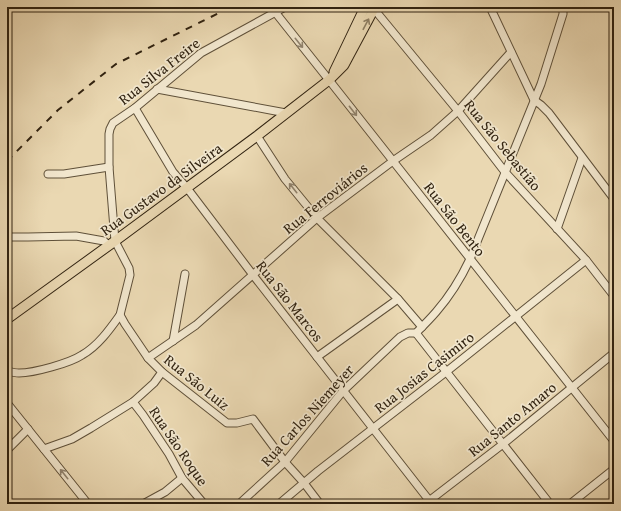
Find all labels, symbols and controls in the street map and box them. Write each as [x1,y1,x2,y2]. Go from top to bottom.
one-way arrow [362,19,370,31]
street label: Rua Silva Freire [114,33,204,109]
one-way arrow [295,37,304,48]
street label: Rua São Sebastião [460,95,547,195]
one-way arrow [349,105,358,116]
street label: Rua Gustavo da Silveira [96,138,226,240]
street label: Rua Ferroviários [278,157,372,239]
street label: Rua São Bento [419,177,491,261]
one-way arrow [288,183,297,194]
street label: Rua São Marcos [252,256,329,346]
street label: Rua Josias Casimiro [370,326,479,418]
street label: Rua São Luiz [160,349,235,415]
street label: Rua Carlos Niemeyer [256,360,358,470]
street label: Rua Santo Amaro [463,377,561,461]
street label: Rua São Roque [145,402,213,490]
one-way arrow [59,468,68,479]

